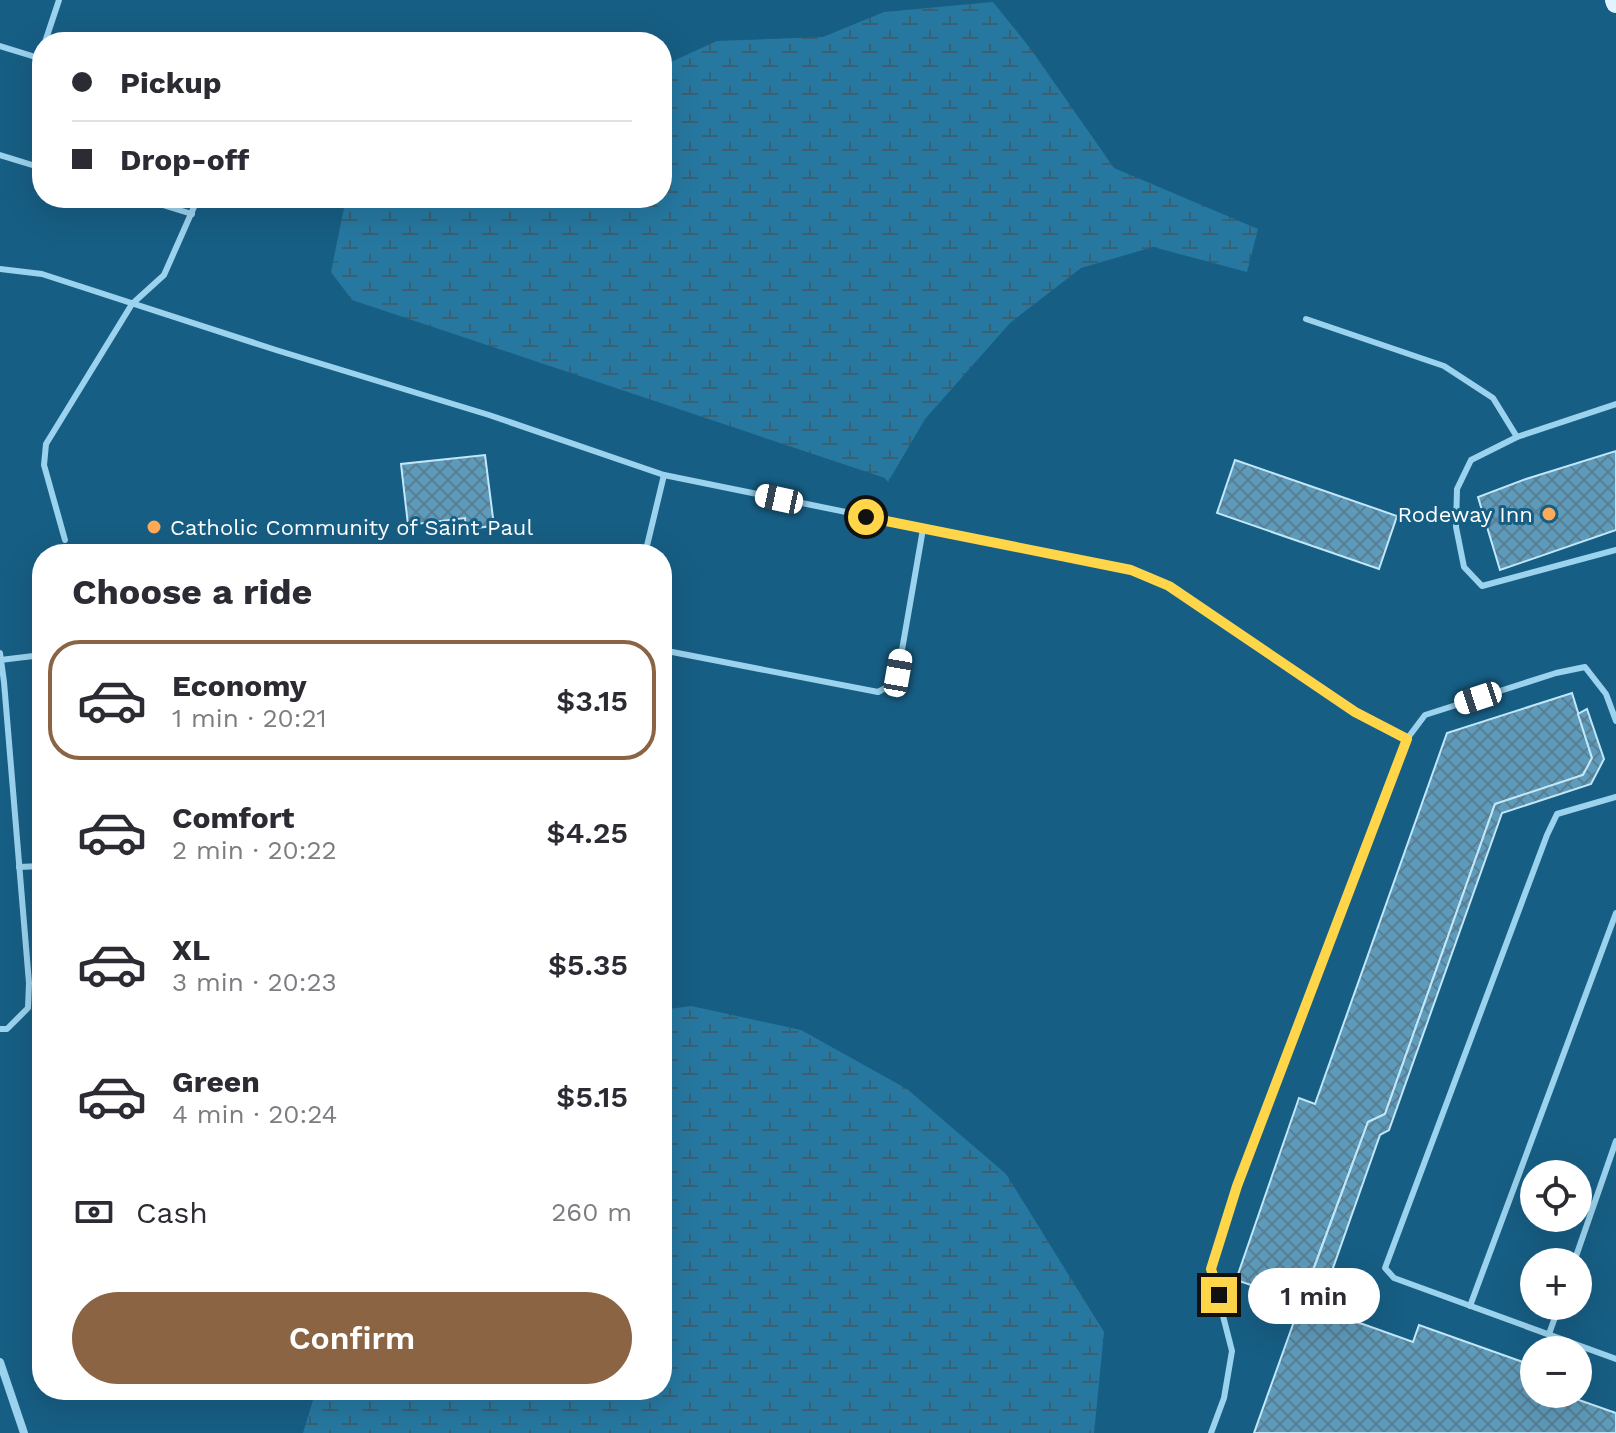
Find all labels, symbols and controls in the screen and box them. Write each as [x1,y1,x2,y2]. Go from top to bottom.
text: Pickup [120,65,222,100]
text: Drop-off [120,142,249,177]
car [753,482,805,516]
route start [848,499,884,535]
place label: Rodeway Inn [1397,502,1533,527]
marker: Rodeway Inn [1540,505,1558,523]
place label: Catholic Community of Saint Paul [170,515,533,540]
marker: Catholic Community of Saint Paul [145,518,163,536]
text: Choose a ride [72,571,312,613]
car [882,647,914,699]
icon: car [76,664,148,736]
text: Economy [172,668,307,703]
car [1451,679,1505,717]
text: $3.15 [556,683,628,718]
text: 1 min · 20:21 [172,703,327,733]
icon: car [76,796,148,868]
text: Comfort [172,800,294,835]
text: $4.25 [547,815,628,850]
text: 2 min · 20:22 [172,835,337,865]
icon: car [76,928,148,1000]
text: XL [172,932,210,967]
text: $5.35 [548,947,628,982]
text: 3 min · 20:23 [172,967,337,997]
icon: car [76,1060,148,1132]
text: Green [172,1064,260,1099]
text: $5.15 [556,1079,628,1114]
text: 4 min · 20:24 [172,1099,337,1129]
map controls [1520,1160,1592,1408]
button: locate [1520,1160,1592,1232]
icon: cash [72,1190,116,1234]
text: Cash [136,1195,208,1230]
text: 260 m [551,1197,632,1227]
button: + [1520,1248,1592,1320]
callout: 1 min [1247,1267,1379,1323]
route end [1201,1277,1237,1313]
text: 1 min [1281,1281,1347,1311]
button: Confirm [72,1292,632,1384]
button: − [1520,1336,1592,1408]

